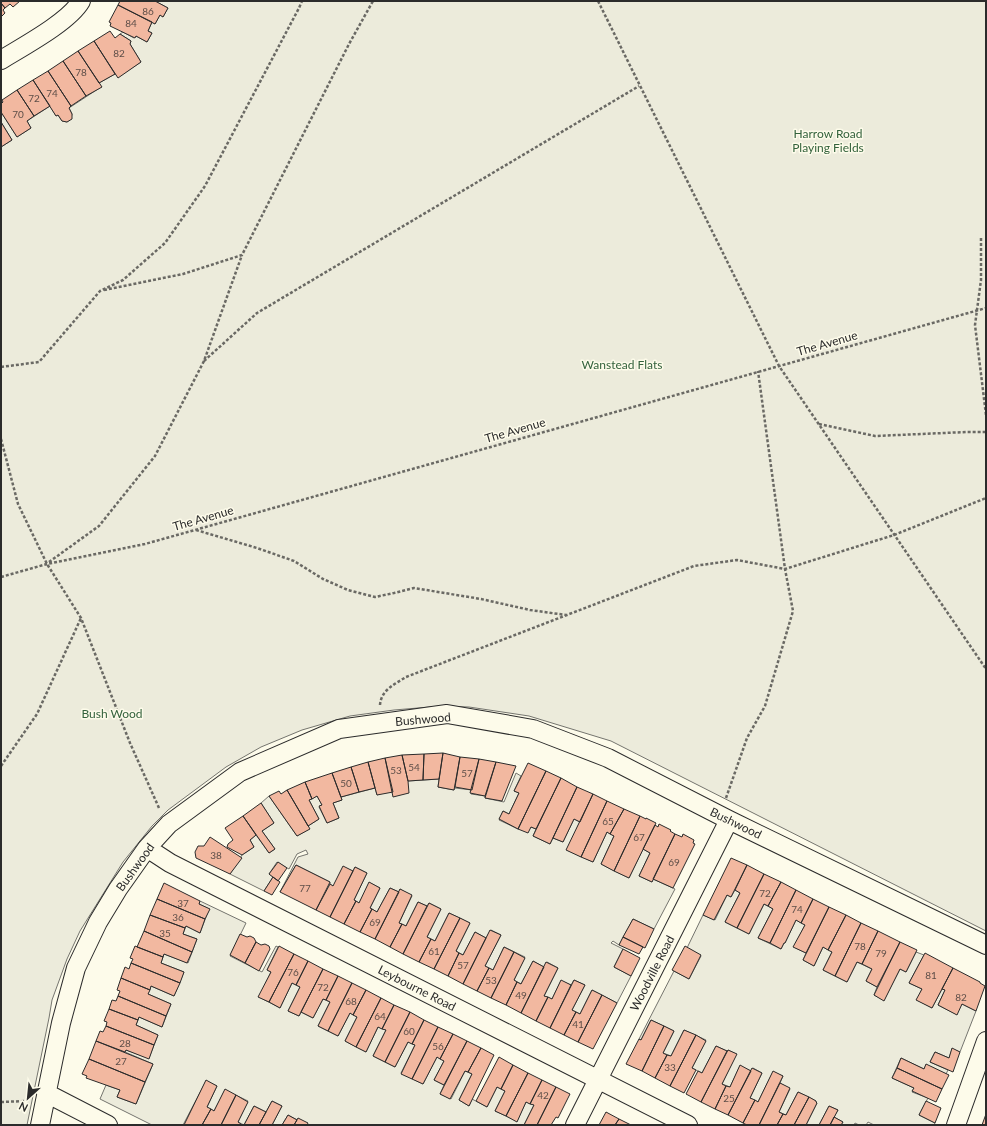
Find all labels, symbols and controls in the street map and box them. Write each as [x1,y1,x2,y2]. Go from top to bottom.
house number: 86 [142,5,154,17]
house number: 84 [125,17,137,29]
house number: 82 [113,47,125,59]
house number: 78 [75,66,87,78]
house number: 74 [46,87,58,99]
house number: 72 [28,92,40,104]
house number: 70 [12,108,24,120]
park label: Harrow Road Playing Fields [792,126,864,155]
street label: The Avenue [795,327,859,359]
park label: Wanstead Flats [582,357,662,372]
street label: The Avenue [483,414,547,446]
street label: The Avenue [171,502,235,534]
park label: Bush Wood [81,706,143,721]
street label: Bushwood [395,709,451,729]
house number: 54 [408,761,420,773]
house number: 53 [390,764,402,776]
house number: 57 [461,767,473,779]
house number: 50 [340,777,352,789]
street label: Bushwood [708,804,764,842]
house number: 65 [602,815,614,827]
house number: 67 [633,831,645,843]
street label: Bushwood [113,840,157,894]
house number: 38 [210,849,222,861]
house number: 69 [668,856,680,868]
house number: 77 [299,882,311,894]
house number: 72 [759,887,771,899]
house number: 37 [177,897,189,909]
house number: 74 [791,903,803,915]
house number: 36 [172,911,184,923]
house number: 69 [369,916,381,928]
house number: 35 [159,927,171,939]
street label: Woodville Road [627,933,677,1013]
house number: 78 [854,940,866,952]
house number: 61 [428,945,440,957]
house number: 79 [875,947,887,959]
house number: 57 [457,959,469,971]
street label: Leybourne Road [376,962,458,1014]
house number: 76 [287,966,299,978]
house number: 81 [925,969,937,981]
house number: 53 [485,974,497,986]
house number: 72 [317,981,329,993]
house number: 49 [515,989,527,1001]
house number: 82 [955,991,967,1003]
house number: 68 [345,995,357,1007]
house number: 64 [374,1010,386,1022]
house number: 41 [572,1018,584,1030]
house number: 60 [403,1025,415,1037]
house number: 28 [119,1037,131,1049]
house number: 56 [432,1040,444,1052]
house number: 27 [115,1055,127,1067]
house number: 33 [664,1061,676,1073]
north arrow [8,1078,48,1118]
house number: 42 [537,1089,549,1101]
house number: 25 [723,1092,735,1104]
text: N [17,1100,30,1115]

